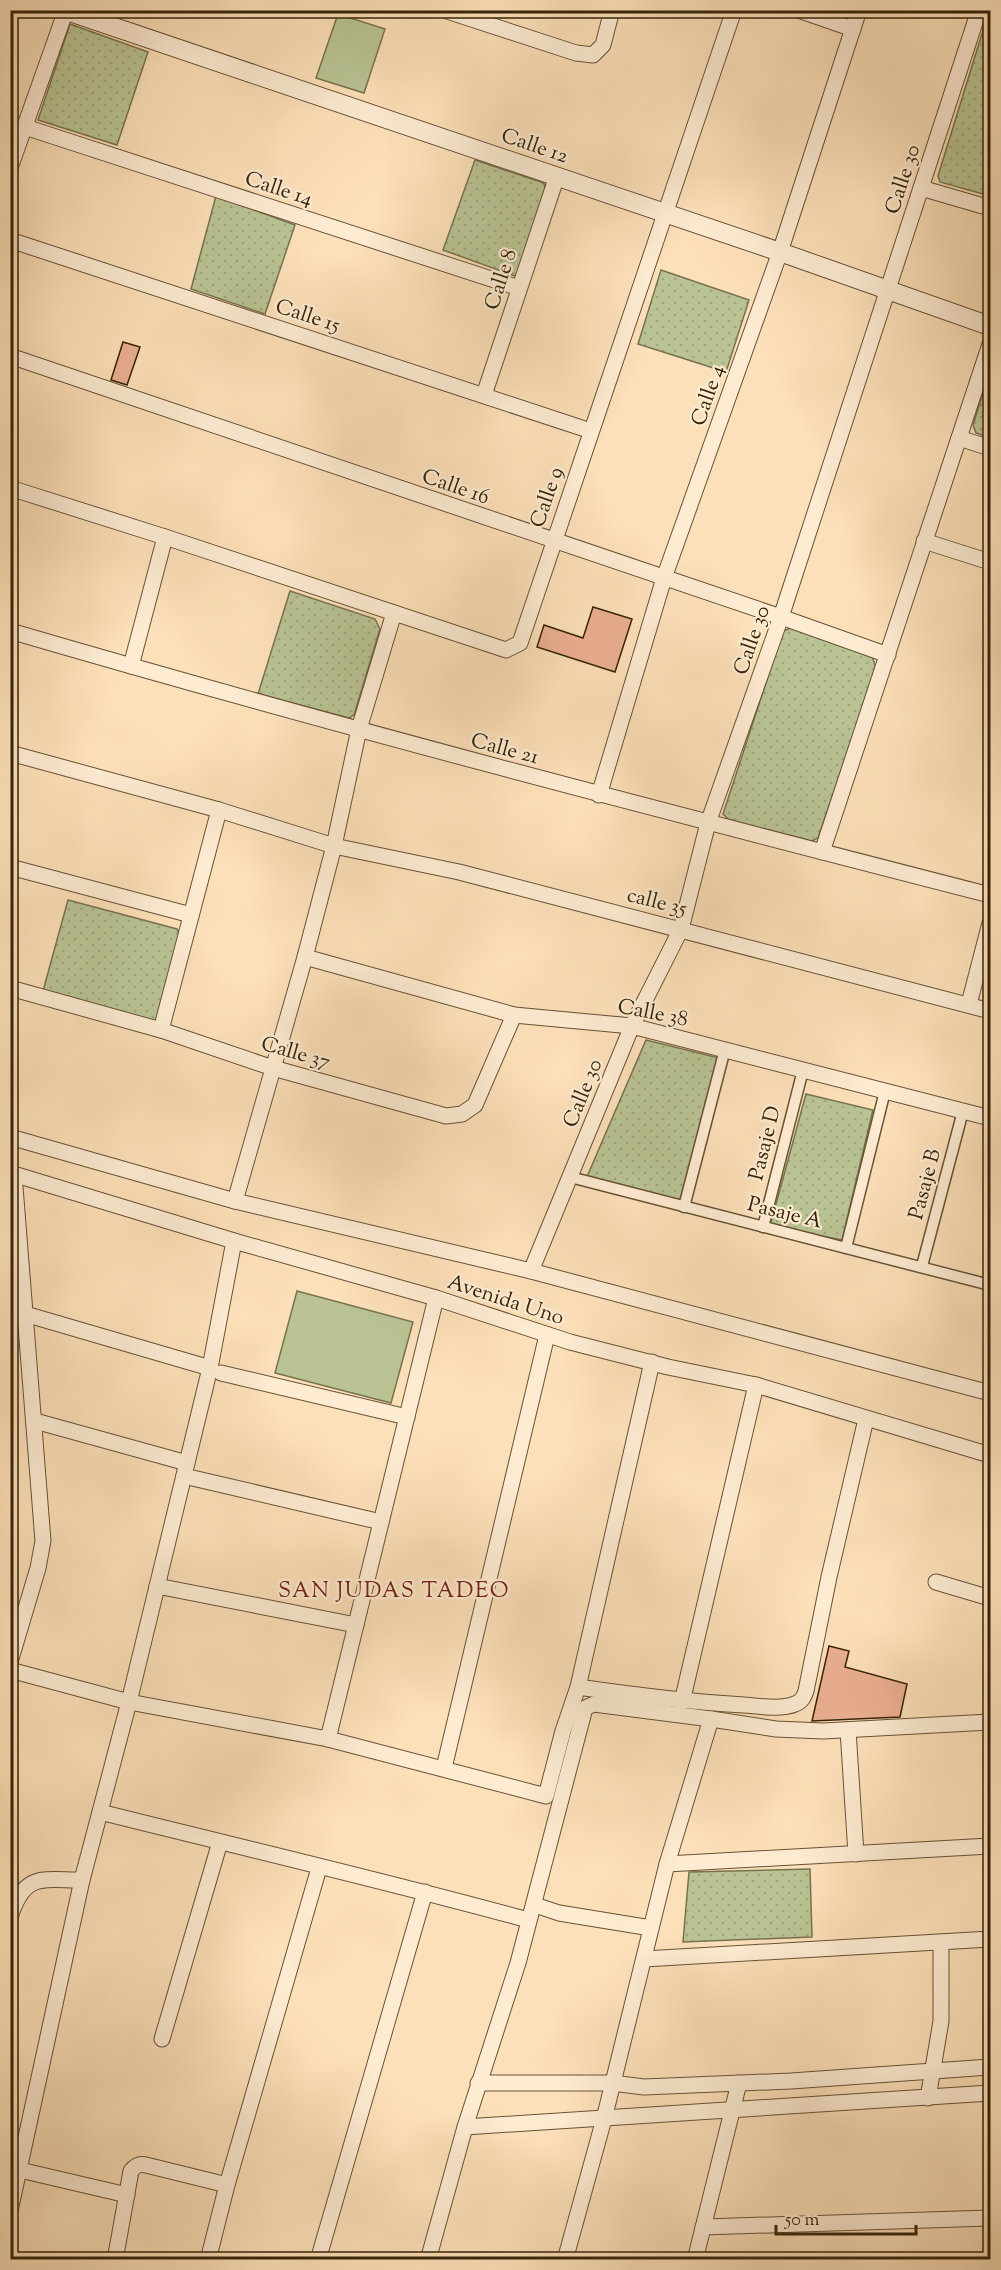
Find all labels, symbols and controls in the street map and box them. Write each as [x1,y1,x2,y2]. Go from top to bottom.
street label: Calle 12 [497,121,572,172]
street label: Calle 30 [879,141,929,218]
street label: Calle 14 [241,165,316,215]
street label: Calle 8 [478,245,526,314]
street label: Calle 15 [271,292,344,341]
street label: Calle 4 [685,361,733,430]
street label: Calle 16 [418,462,493,513]
street label: Calle 9 [524,463,572,532]
street label: Calle 30 [727,602,779,679]
street label: Calle 21 [467,727,542,773]
street label: calle 35 [623,881,690,925]
street label: Calle 38 [615,992,690,1035]
street label: Calle 37 [257,1030,334,1078]
street label: Calle 30 [557,1055,611,1133]
street label: Pasaje D [742,1103,790,1184]
street label: Pasaje B [902,1146,950,1223]
street label: Pasaje A [744,1190,825,1238]
street label: Avenida Uno [443,1268,568,1334]
district label: SAN JUDAS TADEO [278,1576,510,1608]
scale bar [776,2198,916,2236]
text: 50 m [784,2208,820,2234]

